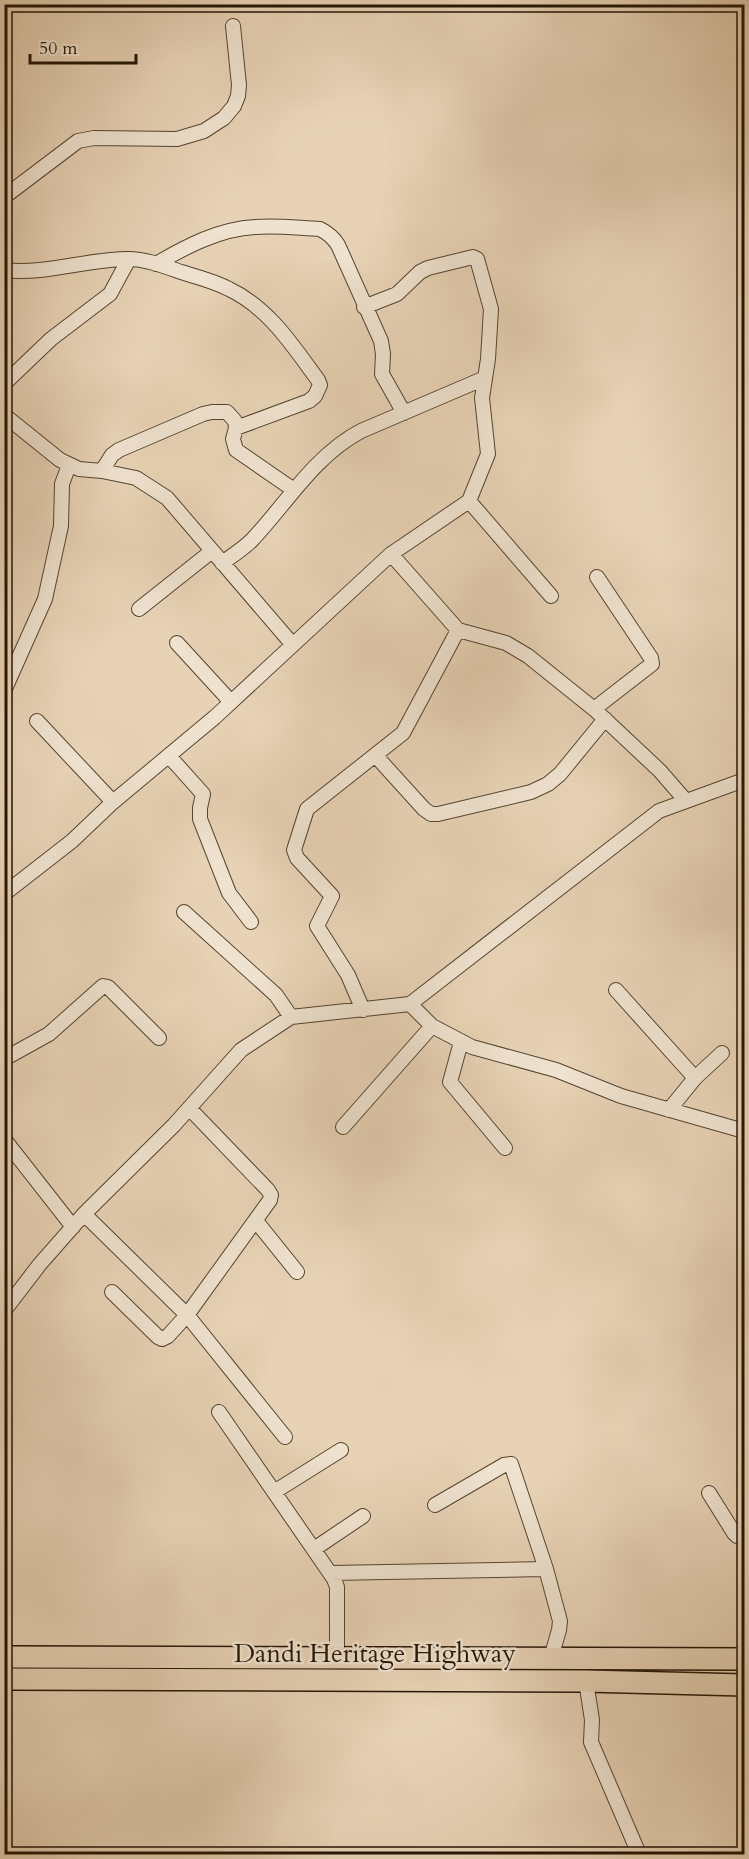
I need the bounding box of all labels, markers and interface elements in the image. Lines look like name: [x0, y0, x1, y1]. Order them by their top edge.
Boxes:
scale bar: [30, 27, 136, 65]
text: 50 m: [39, 36, 78, 61]
street label: Dandi Heritage Highway: [234, 1636, 516, 1671]

